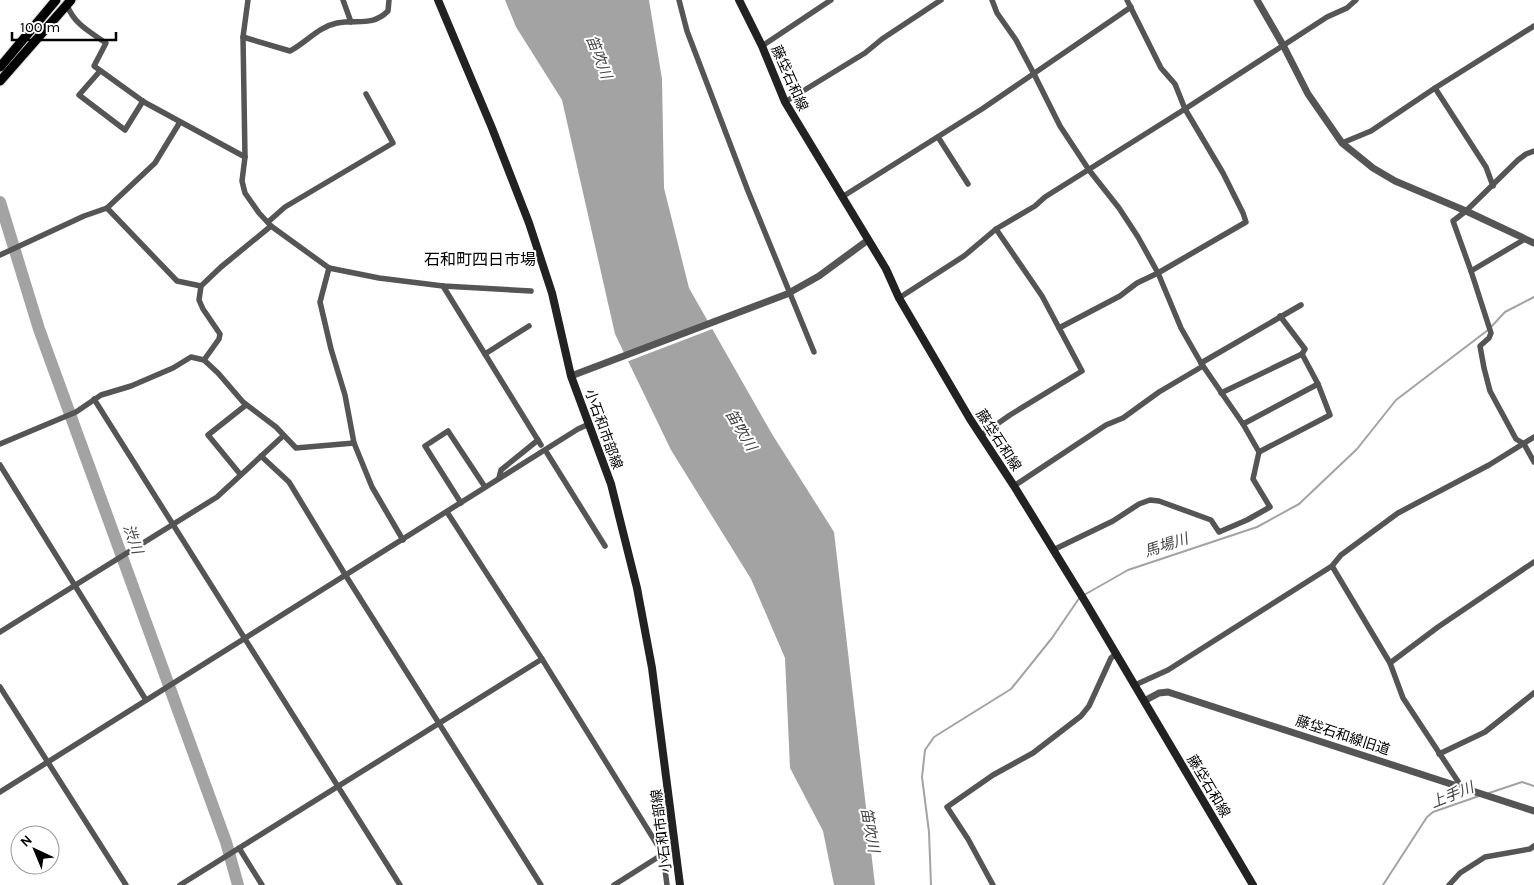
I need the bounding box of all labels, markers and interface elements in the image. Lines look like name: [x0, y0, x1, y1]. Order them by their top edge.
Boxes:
scale bar: [12, 10, 116, 42]
text: 100 m: [20, 18, 60, 36]
water label: 笛吹川: [583, 33, 616, 83]
street label: 藤垈石和線: [768, 43, 812, 114]
district label: 石和町四日市場: [424, 250, 536, 269]
street label: 小石和市部線: [581, 387, 626, 472]
water label: 笛吹川: [722, 406, 761, 456]
street label: 藤垈石和線: [972, 406, 1025, 474]
water label: 渋川: [119, 522, 147, 558]
water label: 馬場川: [1142, 529, 1192, 561]
street label: 藤垈石和線旧道: [1294, 712, 1392, 759]
street label: 藤垈石和線: [1183, 752, 1234, 821]
water label: 上手川: [1428, 777, 1478, 812]
street label: 小石和市部線: [648, 788, 675, 874]
water label: 笛吹川: [857, 806, 883, 856]
north arrow: [10, 825, 60, 875]
text: N: [17, 831, 36, 851]

